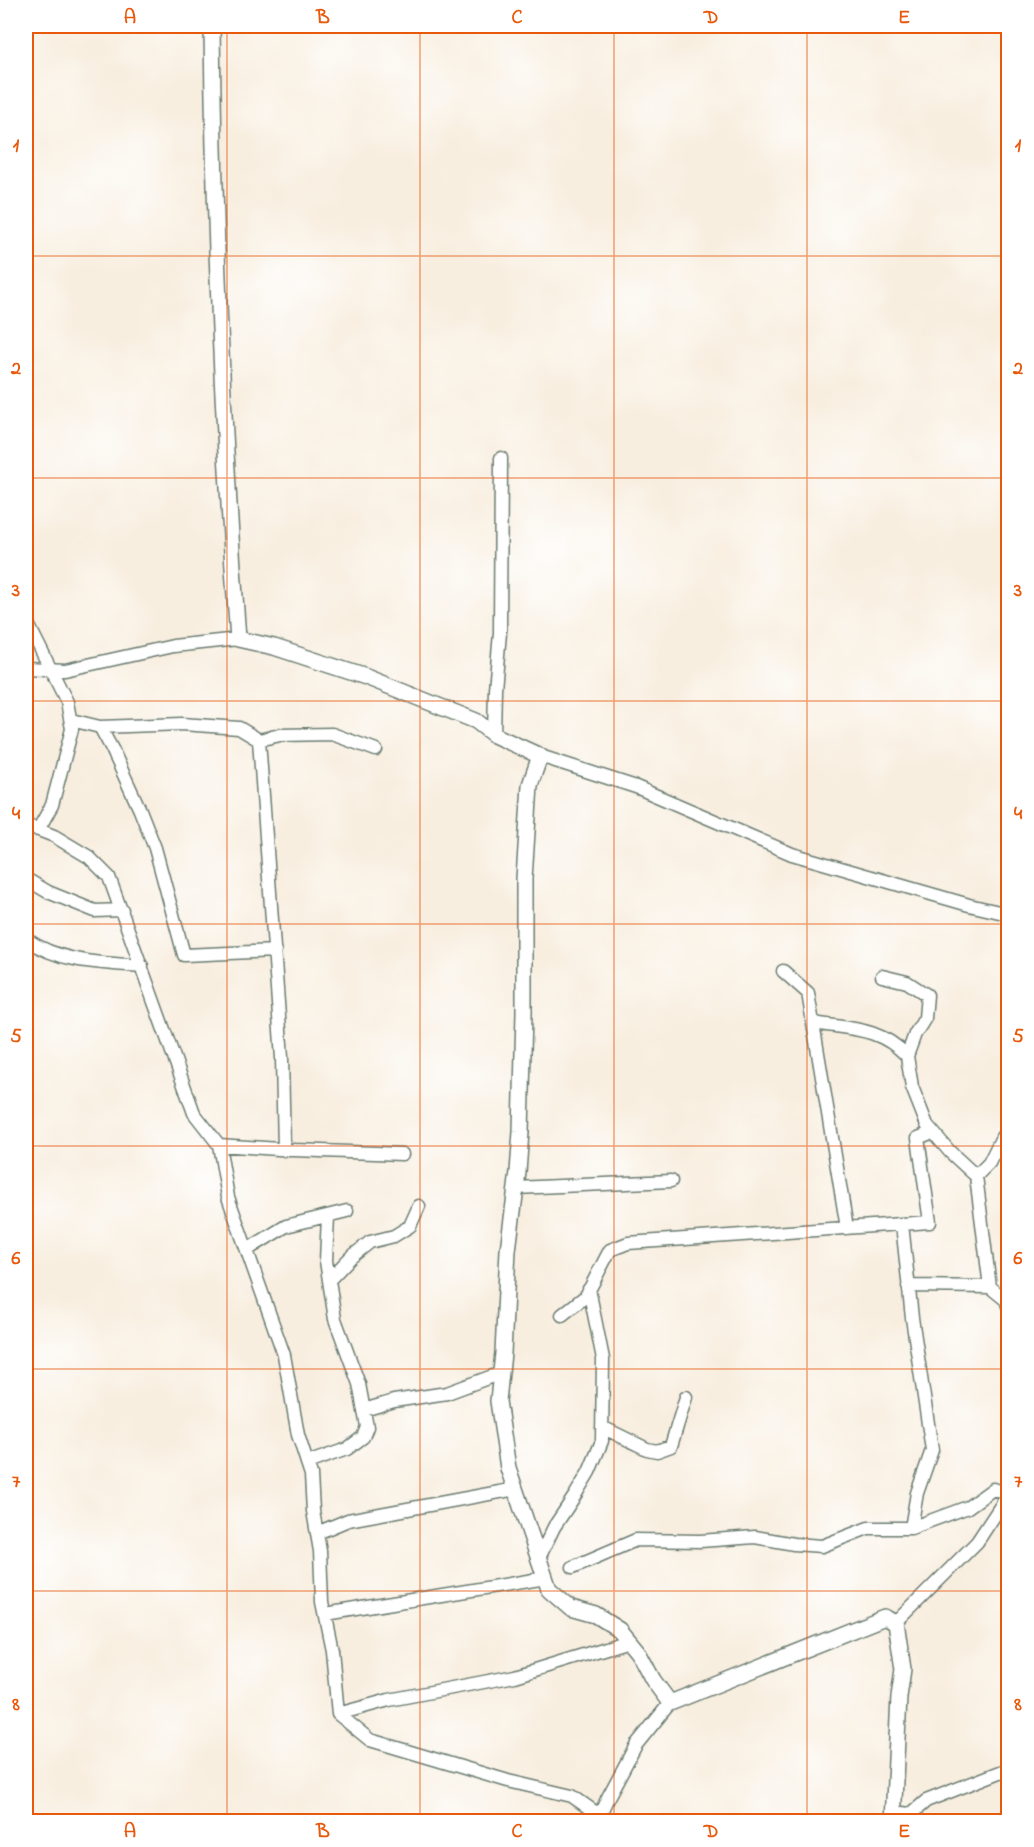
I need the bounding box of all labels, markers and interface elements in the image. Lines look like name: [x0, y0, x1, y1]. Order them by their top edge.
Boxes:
text: A: [124, 4, 136, 33]
text: B: [315, 4, 330, 33]
text: C: [512, 4, 523, 33]
text: D: [703, 4, 718, 33]
text: E: [898, 4, 910, 33]
text: 1: [13, 132, 20, 161]
text: 1: [1015, 132, 1022, 161]
text: 2: [10, 355, 21, 384]
text: 2: [1012, 355, 1023, 384]
text: 3: [11, 577, 20, 606]
text: 3: [1013, 577, 1022, 606]
text: 4: [12, 800, 21, 829]
text: 4: [1014, 800, 1023, 829]
text: 5: [10, 1023, 22, 1052]
text: 5: [1012, 1023, 1024, 1052]
text: 6: [12, 1245, 21, 1274]
text: 6: [1014, 1245, 1023, 1274]
text: 7: [12, 1468, 21, 1497]
text: 7: [1014, 1468, 1023, 1497]
text: 8: [11, 1691, 20, 1720]
text: 8: [1013, 1691, 1022, 1720]
text: A: [124, 1818, 136, 1847]
text: B: [315, 1818, 330, 1847]
text: C: [512, 1818, 523, 1847]
text: D: [703, 1818, 718, 1847]
text: E: [898, 1818, 910, 1847]

